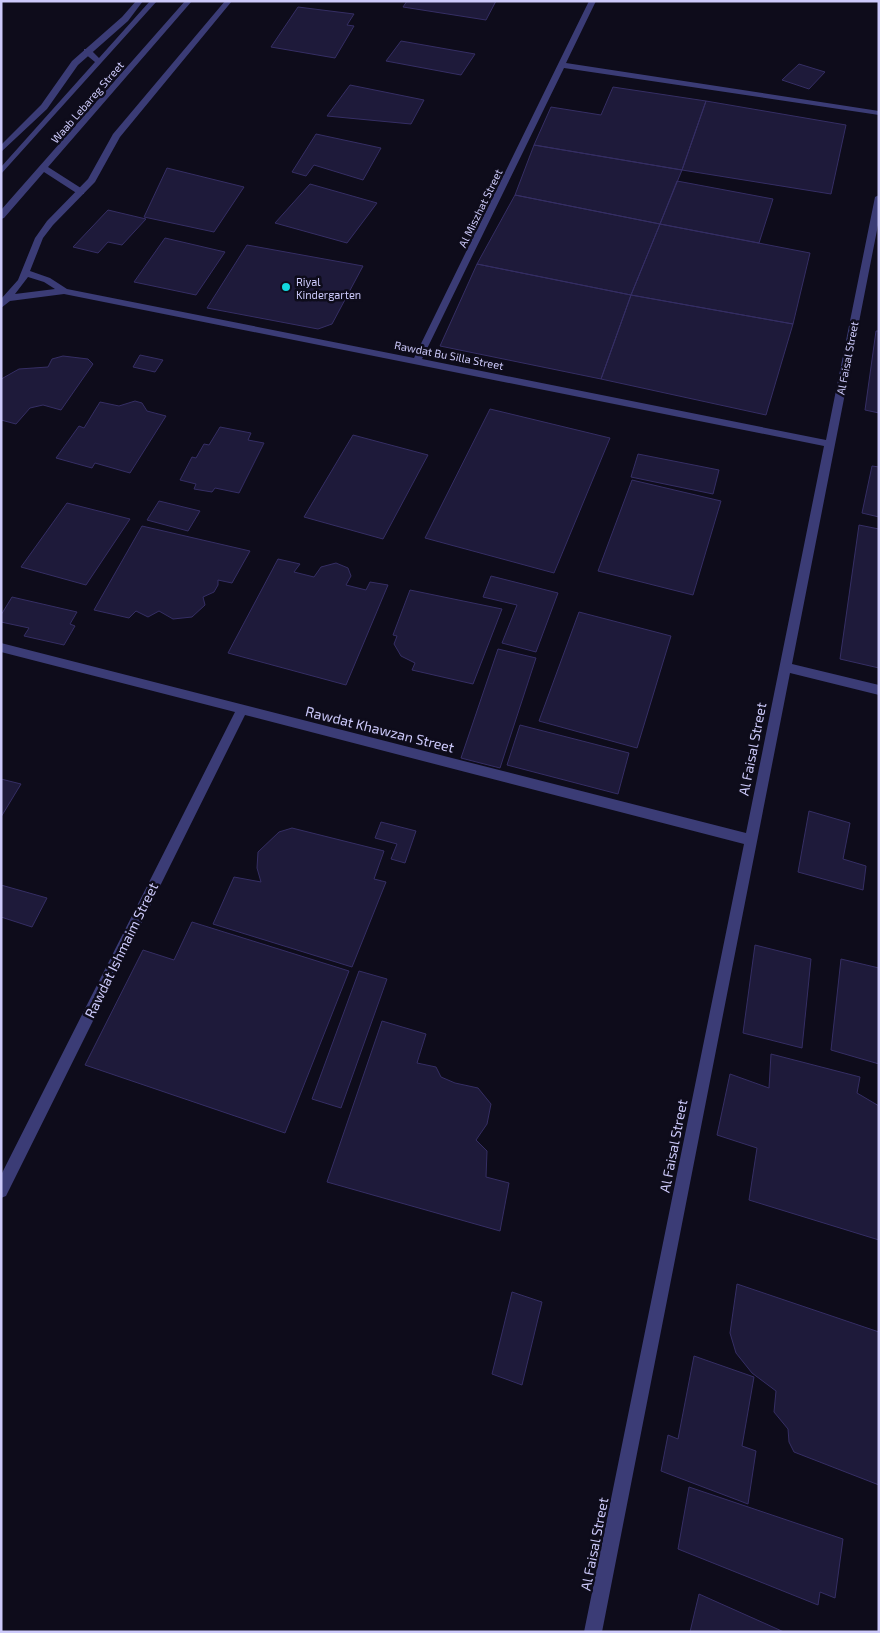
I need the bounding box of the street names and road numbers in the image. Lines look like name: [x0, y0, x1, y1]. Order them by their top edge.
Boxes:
street label: Waab Lebareg Street: [48, 58, 126, 146]
street label: Al Miszhat Street: [455, 167, 505, 249]
street label: Al Faisal Street: [834, 320, 860, 396]
street label: Rawdat Bu Silla Street: [393, 338, 505, 372]
street label: Al Faisal Street: [735, 701, 769, 797]
street label: Rawdat Khawzan Street: [304, 702, 456, 756]
street label: Rawdat Ishmaim Street: [81, 879, 161, 1021]
street label: Al Faisal Street: [656, 1098, 690, 1194]
street label: Al Faisal Street: [577, 1496, 611, 1592]

